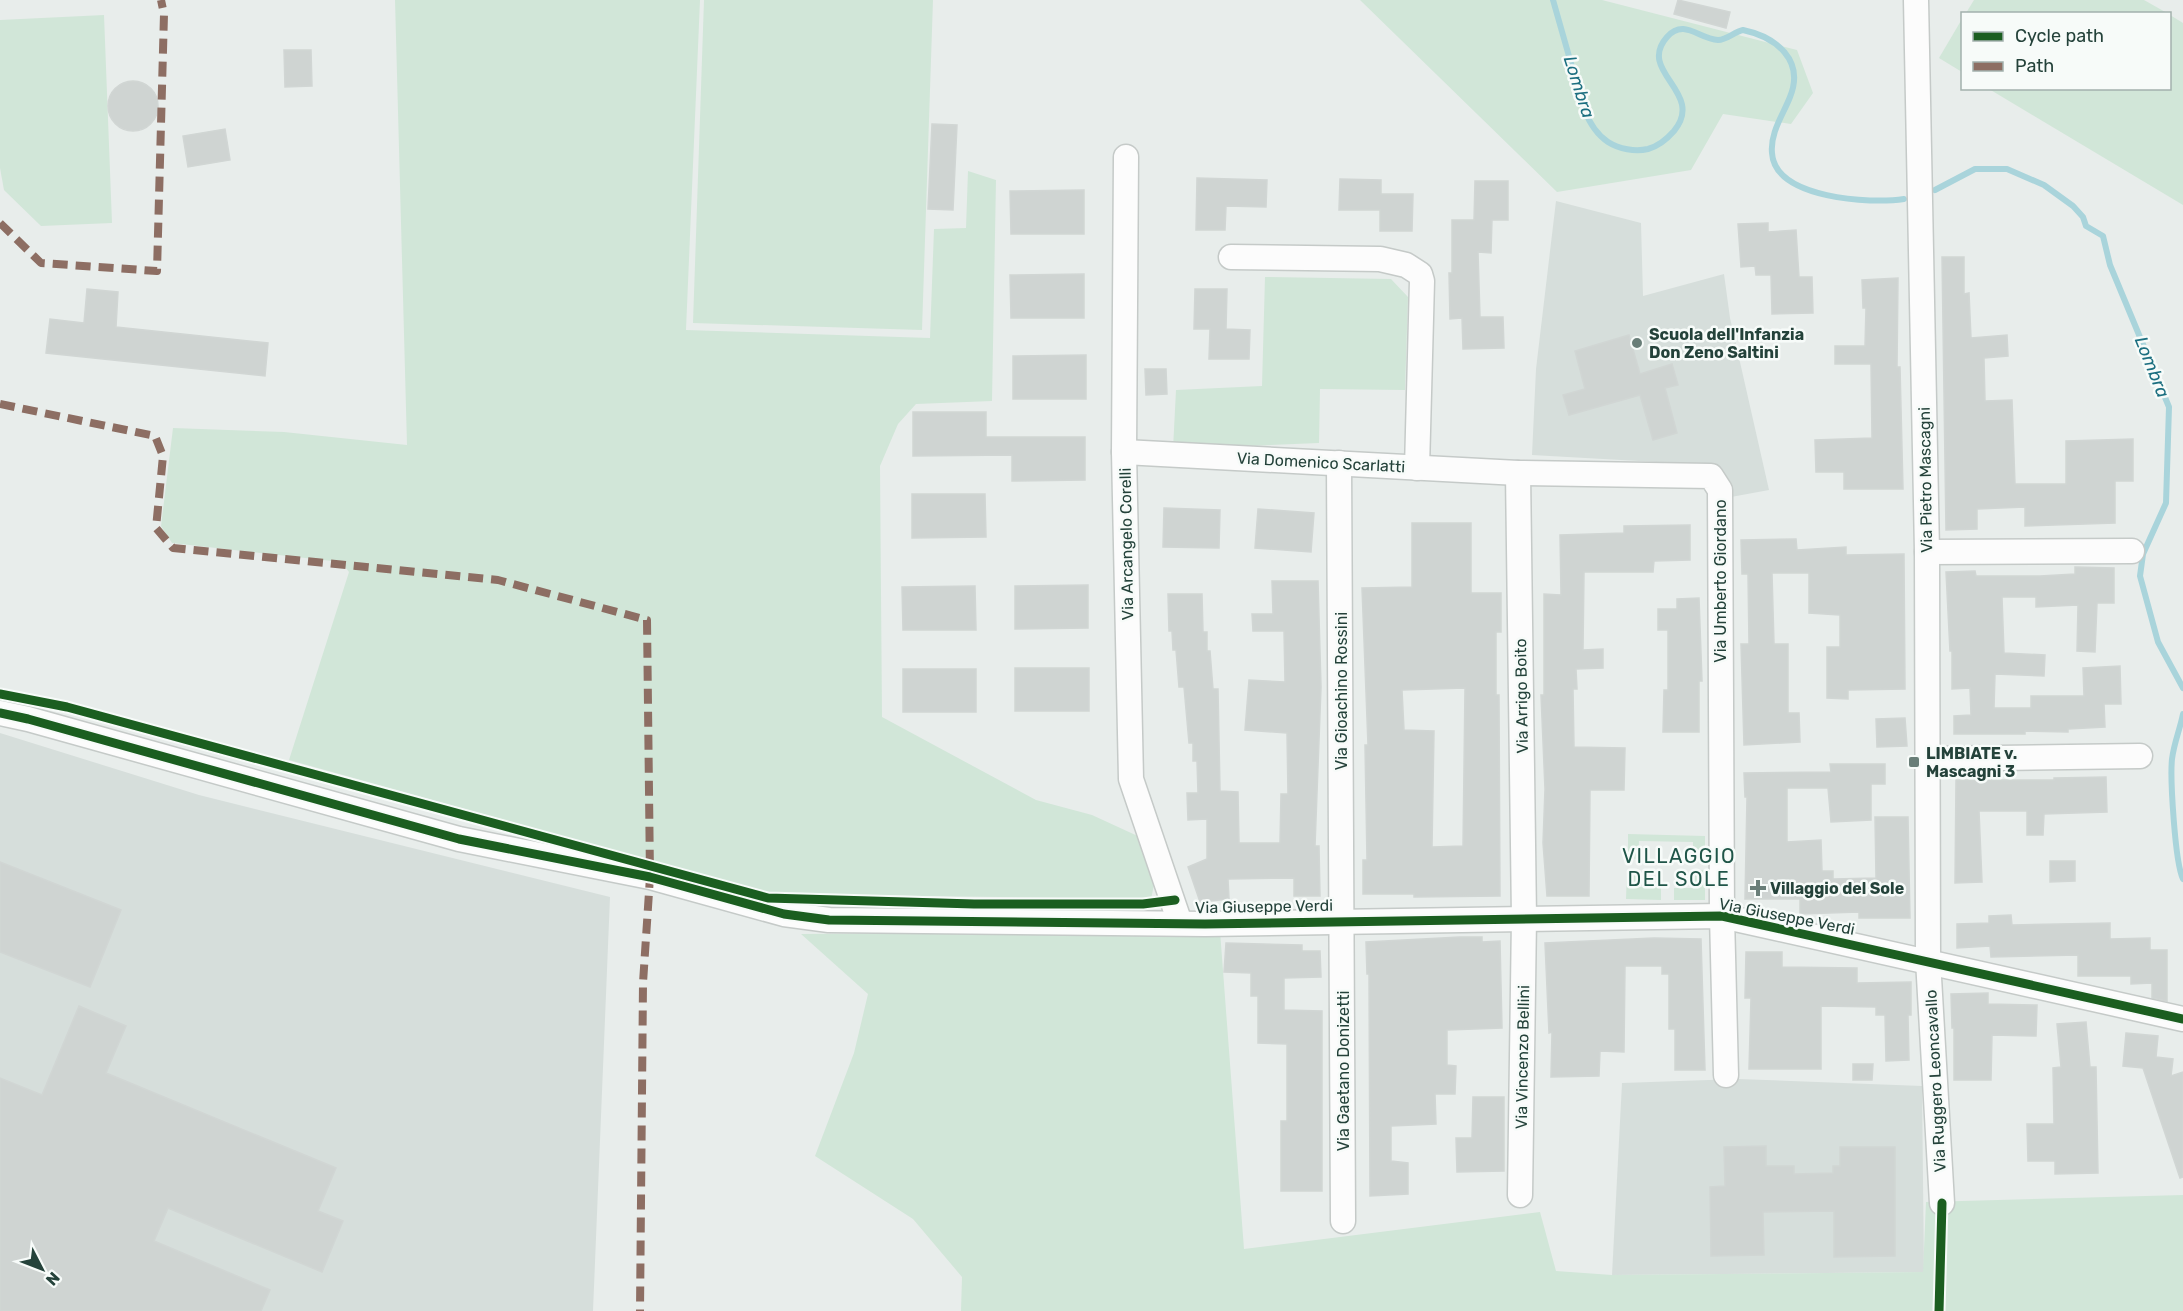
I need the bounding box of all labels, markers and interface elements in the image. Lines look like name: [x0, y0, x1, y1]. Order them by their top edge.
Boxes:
legend: [1961, 12, 2171, 90]
text: Cycle path: [2015, 25, 2104, 47]
water label: Lombra: [1559, 53, 1600, 121]
text: Path: [2015, 55, 2054, 77]
place label: Scuola dell'Infanzia Don Zeno Saltini: [1649, 325, 1804, 362]
water label: Lombra: [2130, 333, 2174, 401]
marker: Scuola dell'Infanzia Don Zeno Saltini: [1630, 336, 1644, 350]
street label: Via Pietro Mascagni: [1915, 407, 1936, 553]
street label: Via Domenico Scarlatti: [1236, 449, 1406, 476]
street label: Via Arcangelo Corelli: [1116, 468, 1137, 620]
street label: Via Umberto Giordano: [1711, 499, 1730, 663]
street label: Via Gioachino Rossini: [1332, 612, 1351, 770]
street label: Via Arrigo Boito: [1511, 638, 1532, 754]
place label: LIMBIATE v. Mascagni 3: [1926, 744, 2017, 781]
marker: LIMBIATE v. Mascagni 3: [1907, 755, 1921, 769]
district label: VILLAGGIO DEL SOLE: [1622, 844, 1736, 891]
place label: Villaggio del Sole: [1770, 879, 1904, 898]
marker: Villaggio del Sole: [1751, 881, 1765, 895]
street label: Via Giuseppe Verdi: [1717, 894, 1856, 939]
street label: Via Giuseppe Verdi: [1195, 896, 1333, 917]
street label: Via Vincenzo Bellini: [1512, 985, 1533, 1129]
street label: Via Ruggero Leoncavallo: [1921, 989, 1950, 1173]
street label: Via Gaetano Donizetti: [1334, 991, 1353, 1151]
north arrow: [12, 1239, 72, 1299]
text: N: [42, 1268, 64, 1289]

